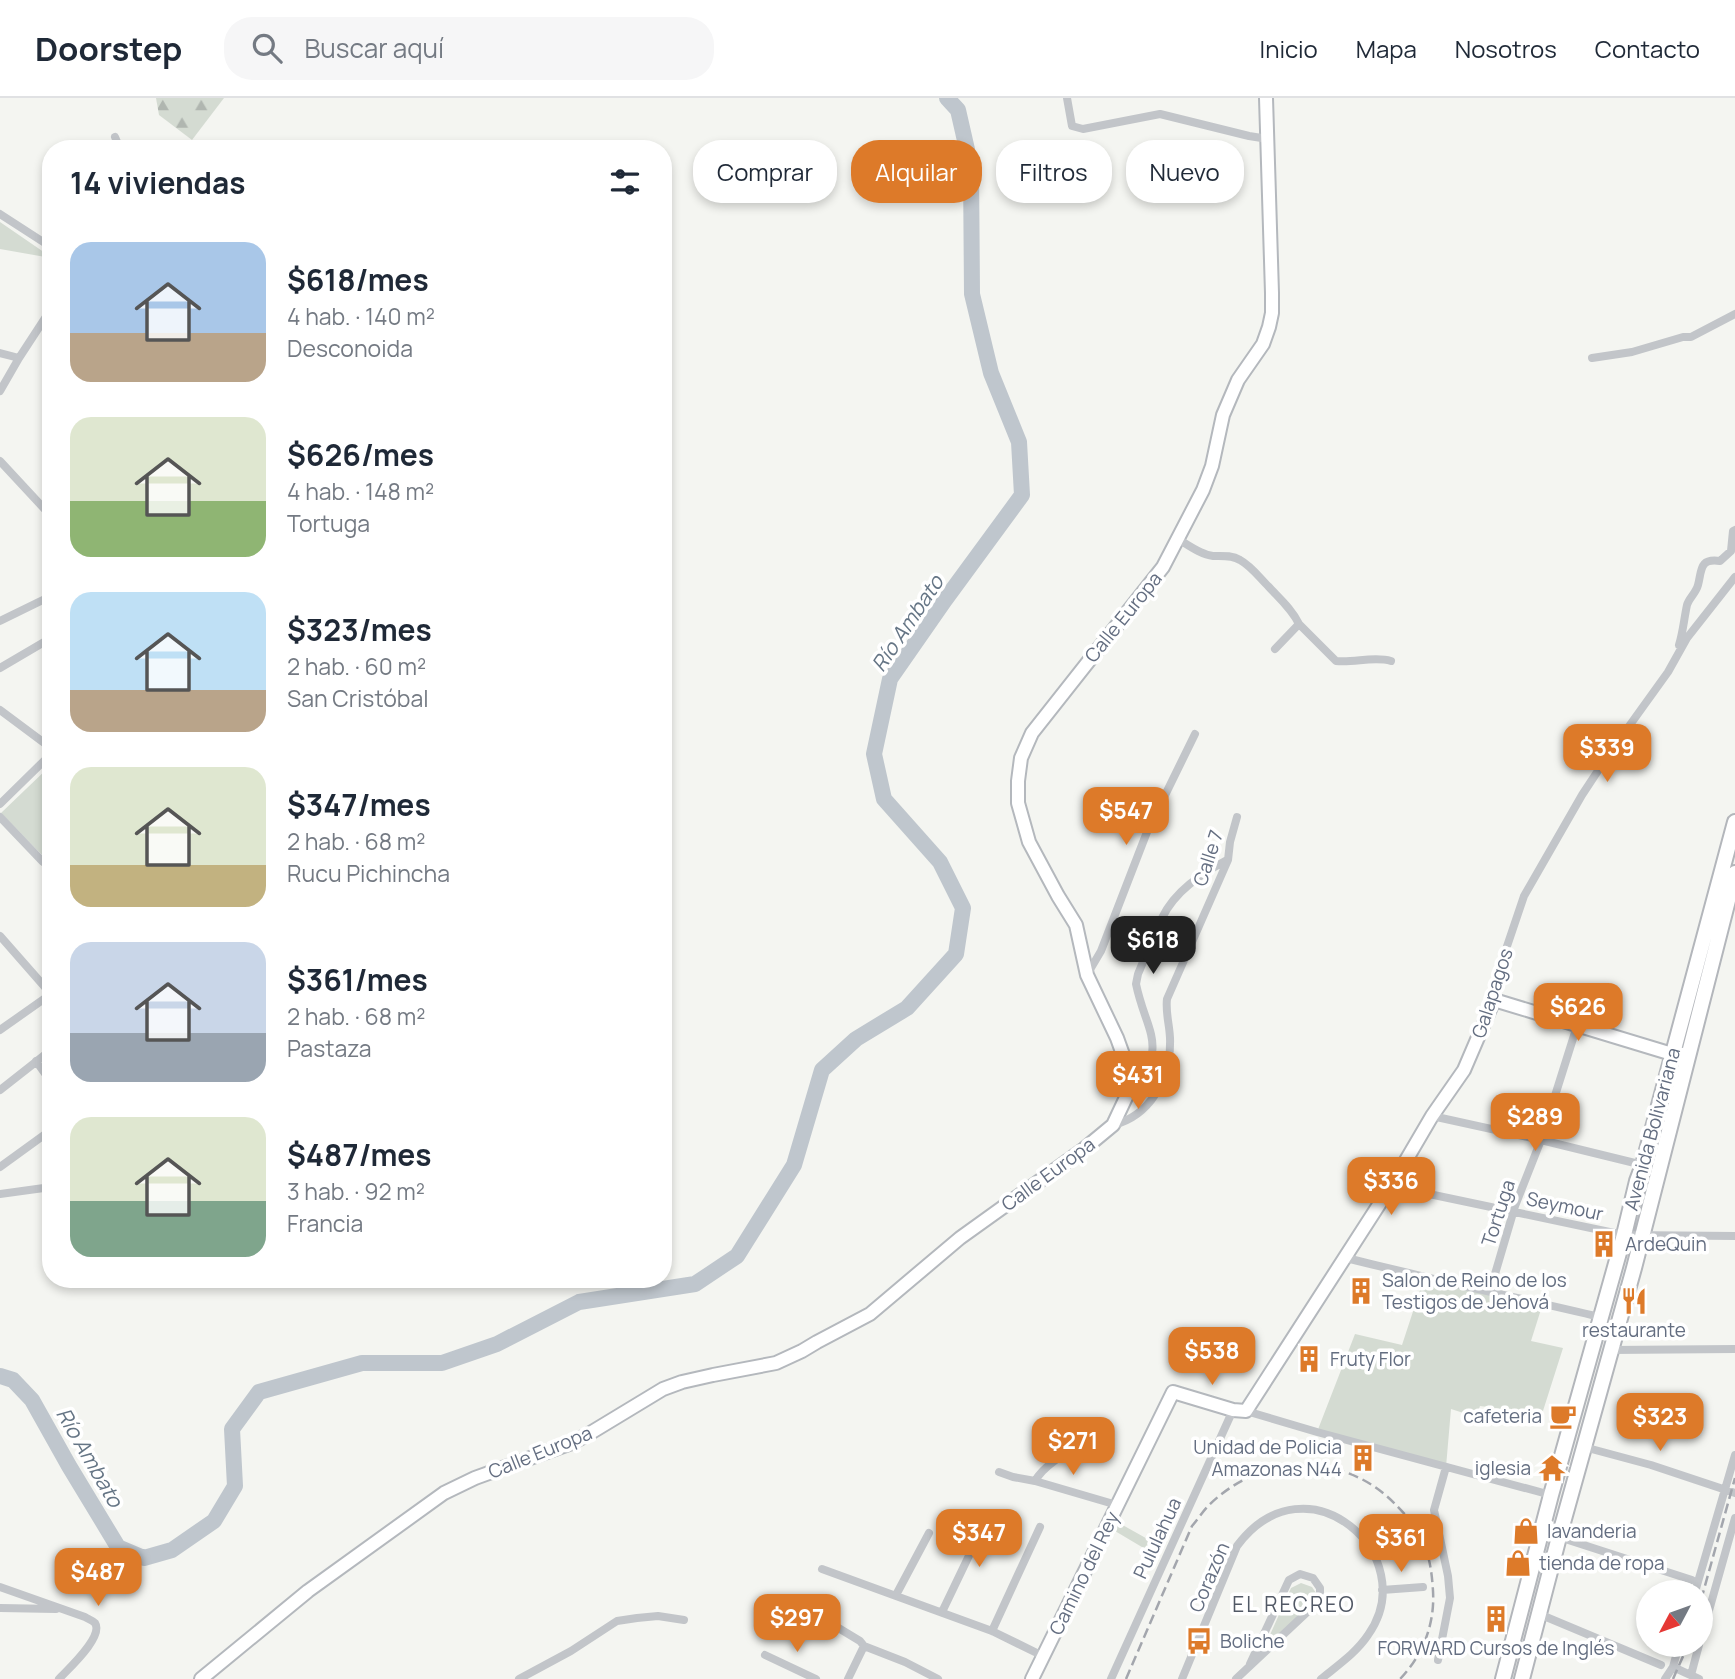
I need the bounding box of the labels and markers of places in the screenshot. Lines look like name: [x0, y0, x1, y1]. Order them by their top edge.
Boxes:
pin: $339: [1566, 724, 1648, 784]
pin: $547: [1085, 788, 1167, 847]
pin: $618: [1112, 916, 1194, 976]
pin: $626: [1537, 984, 1619, 1043]
pin: $431: [1097, 1052, 1179, 1111]
pin: $289: [1494, 1094, 1576, 1153]
pin: $336: [1350, 1158, 1432, 1217]
building icon: ArdeQuin: [1589, 1229, 1619, 1259]
place label: ArdeQuin: [1625, 1231, 1707, 1257]
place label: Salon de Reino de los Testigos de Jehová: [1382, 1267, 1567, 1315]
building icon: Salon de Reino de los Testigos de Jehová: [1346, 1276, 1376, 1306]
restaurant icon: restaurante: [1619, 1286, 1649, 1316]
place label: restaurante: [1582, 1317, 1686, 1343]
pin: $538: [1171, 1328, 1253, 1387]
building icon: Fruty Flor: [1294, 1344, 1324, 1374]
place label: Fruty Flor: [1330, 1346, 1411, 1372]
pin: $323: [1619, 1394, 1701, 1453]
cafe icon: cafeteria: [1548, 1401, 1578, 1431]
place label: cafeteria: [1463, 1403, 1542, 1429]
pin: $271: [1032, 1418, 1114, 1477]
place label: Unidad de Policia Amazonas N44: [1193, 1434, 1342, 1482]
building icon: Unidad de Policia Amazonas N44: [1348, 1443, 1378, 1473]
temple icon: iglesia: [1537, 1453, 1567, 1483]
place label: iglesia: [1475, 1455, 1531, 1481]
pin: $347: [938, 1510, 1020, 1569]
pin: $361: [1360, 1514, 1442, 1574]
shop icon: lavanderia: [1511, 1516, 1541, 1546]
place label: lavanderia: [1547, 1518, 1637, 1544]
pin: $487: [57, 1548, 139, 1608]
shop icon: tienda de ropa: [1503, 1548, 1533, 1578]
place label: tienda de ropa: [1539, 1550, 1665, 1576]
pin: $297: [756, 1594, 838, 1654]
building icon: FORWARD Cursos de Inglés: [1481, 1604, 1511, 1634]
bus stop icon: Boliche: [1184, 1626, 1214, 1656]
place label: Boliche: [1220, 1628, 1285, 1654]
place label: FORWARD Cursos de Inglés: [1377, 1635, 1615, 1661]

